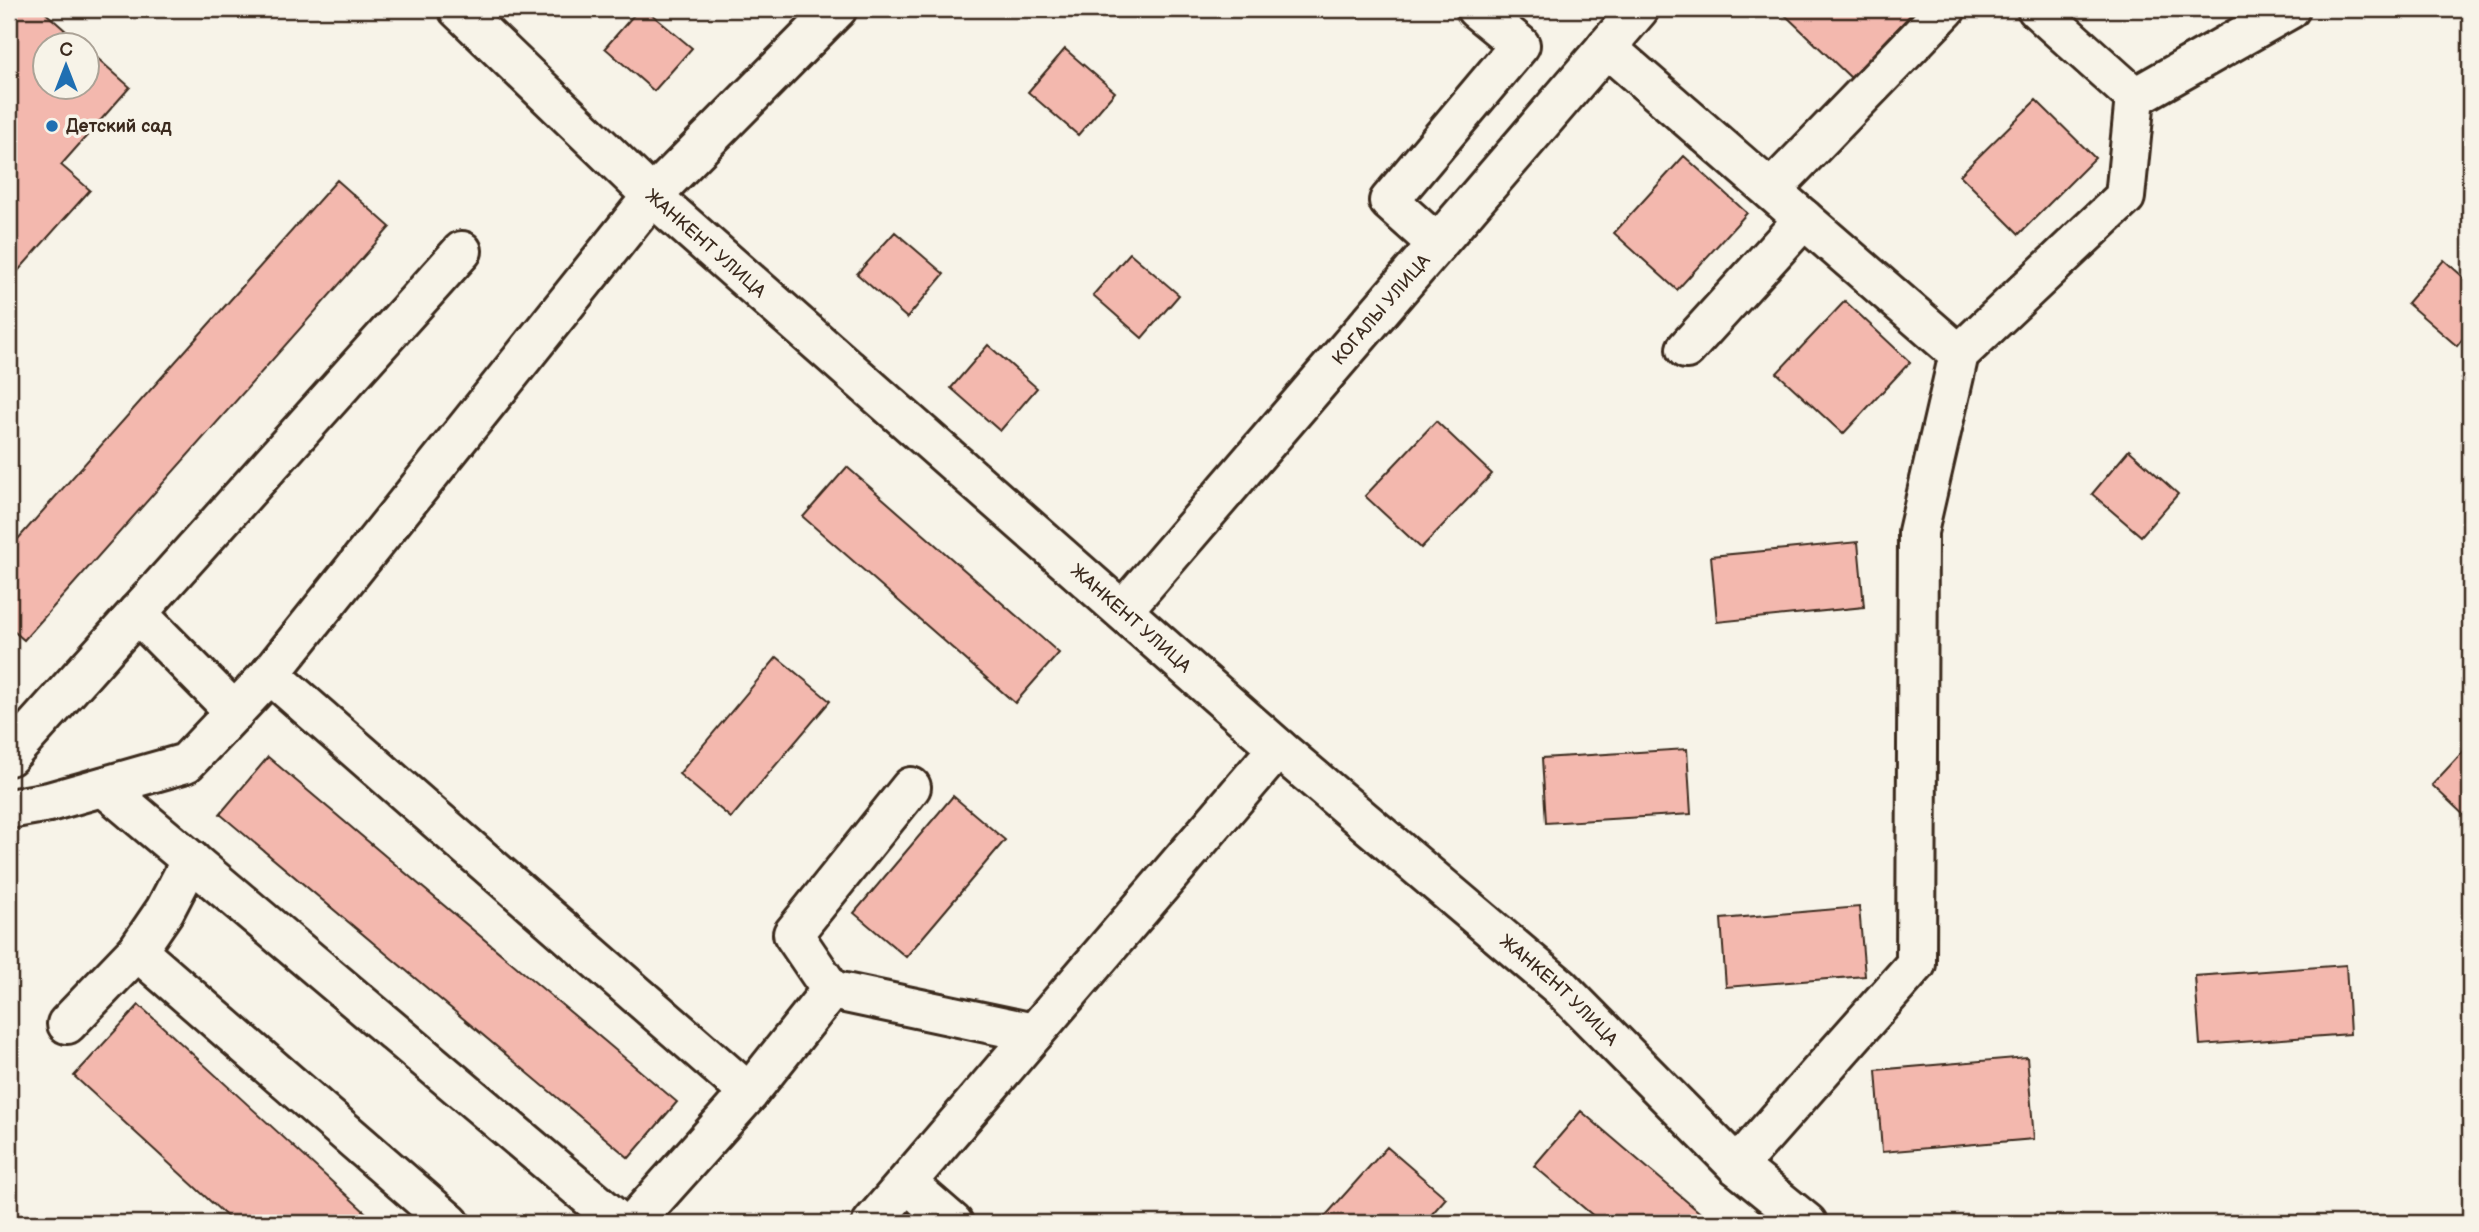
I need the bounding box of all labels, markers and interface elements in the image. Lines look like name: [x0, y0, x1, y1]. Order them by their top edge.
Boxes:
north arrow: [32, 32, 102, 102]
text: С: [59, 39, 73, 62]
place label: Детский сад: [66, 116, 172, 137]
marker: Детский сад: [44, 118, 60, 134]
street label: ЖАНКЕНТ УЛИЦА: [641, 185, 770, 302]
street label: КОГАЛЫ УЛИЦА: [1328, 250, 1435, 369]
street label: ЖАНКЕНТ УЛИЦА: [1066, 560, 1195, 677]
street label: ЖАНКЕНТ УЛИЦА: [1495, 931, 1622, 1050]

